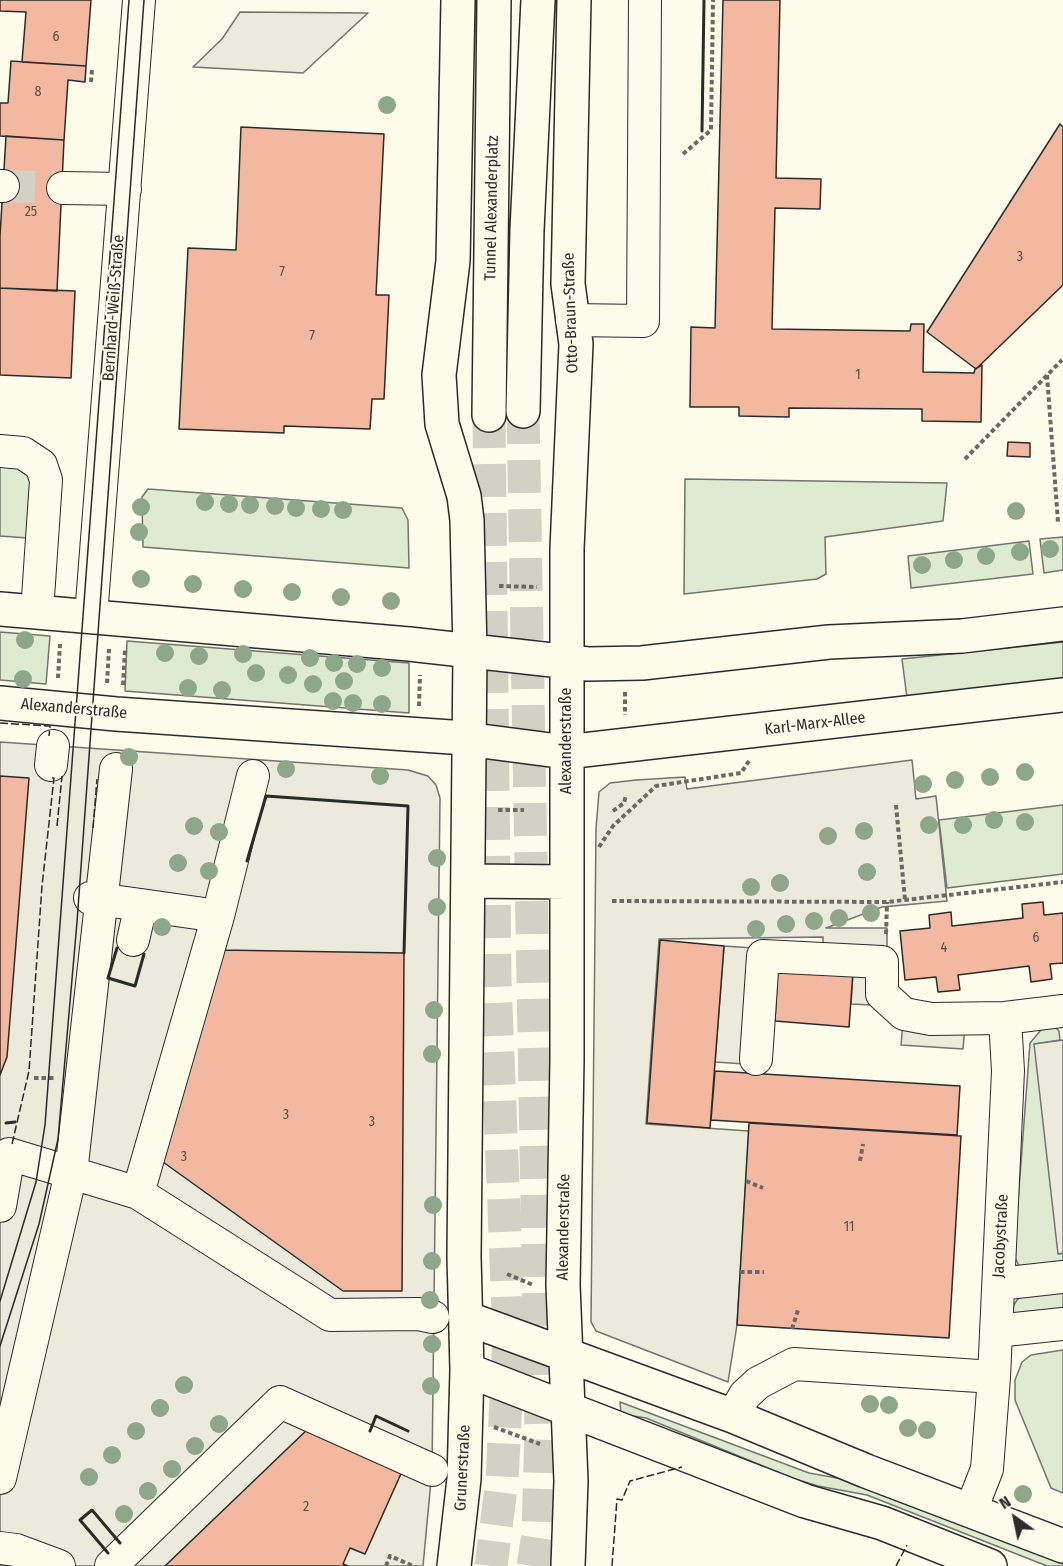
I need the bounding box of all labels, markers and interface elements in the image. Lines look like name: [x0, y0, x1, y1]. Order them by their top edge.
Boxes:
house number: 6: [53, 29, 59, 45]
house number: 8: [35, 84, 41, 100]
street label: Tunnel Alexanderplatz: [481, 135, 503, 281]
house number: 25: [25, 204, 37, 220]
street label: Bernhard-Weiß-Straße: [99, 234, 129, 382]
house number: 3: [1017, 249, 1023, 265]
street label: Otto-Braun-Straße: [559, 252, 583, 374]
house number: 7: [279, 264, 285, 280]
house number: 7: [309, 328, 315, 344]
house number: 1: [855, 367, 861, 383]
street label: Alexanderstraße: [557, 688, 577, 794]
street label: Alexanderstraße: [20, 695, 128, 723]
street label: Karl-Marx-Allee: [764, 708, 866, 740]
house number: 6: [1033, 930, 1039, 946]
house number: 4: [941, 940, 947, 956]
house number: 3: [283, 1107, 289, 1123]
house number: 3: [369, 1114, 375, 1130]
house number: 3: [181, 1149, 187, 1165]
street label: Alexanderstraße: [553, 1174, 575, 1280]
street label: Jacobystraße: [989, 1194, 1013, 1278]
house number: 11: [844, 1219, 854, 1235]
street label: Grunerstraße: [451, 1424, 475, 1512]
north arrow: [985, 1488, 1045, 1548]
text: N: [996, 1492, 1014, 1513]
house number: 2: [303, 1499, 309, 1515]

